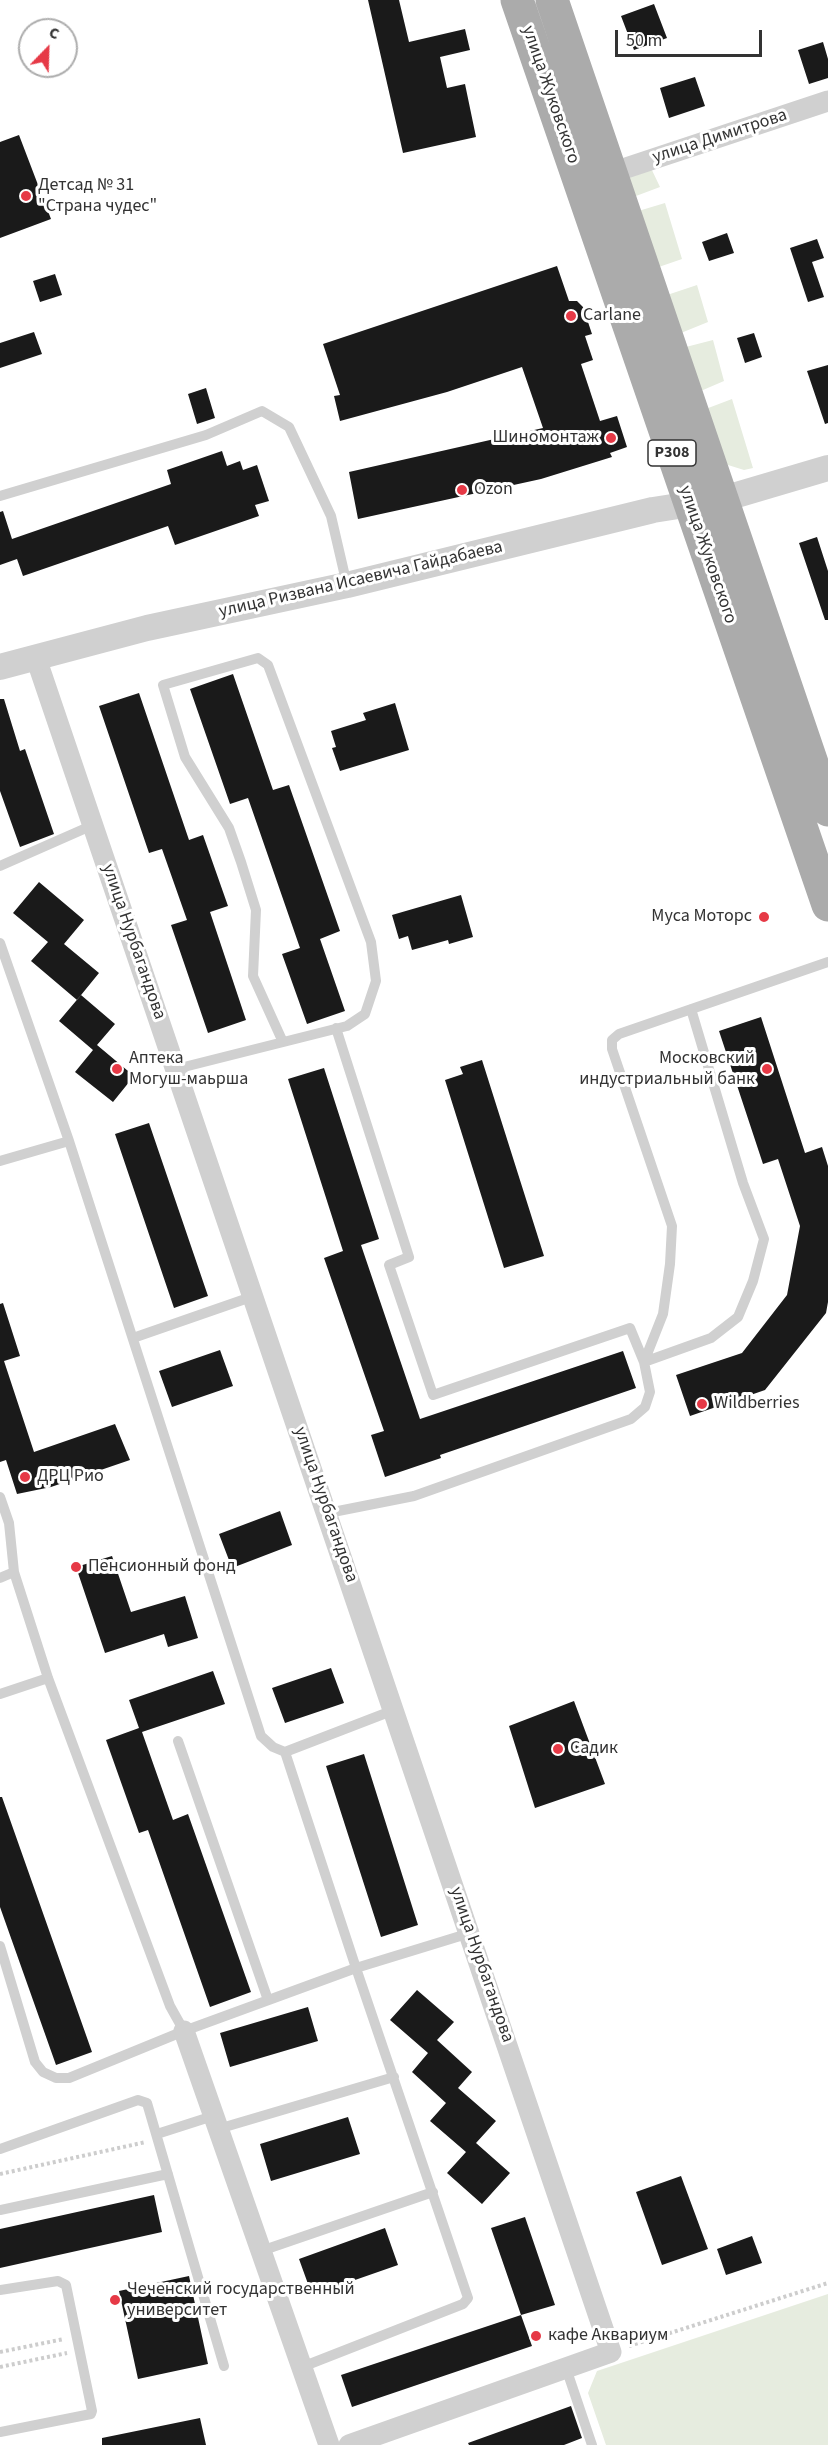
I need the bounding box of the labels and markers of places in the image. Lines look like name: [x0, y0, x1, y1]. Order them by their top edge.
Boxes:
place label: Детсад № 31 "Страна чудес": [38, 175, 157, 218]
marker: Детсад № 31 "Страна чудес": [19, 189, 33, 203]
place label: Carlane: [583, 305, 641, 327]
marker: Carlane: [564, 309, 578, 323]
place label: Шиномонтаж: [493, 427, 599, 449]
marker: Шиномонтаж: [604, 431, 618, 445]
place label: Ozon: [474, 479, 513, 501]
marker: Ozon: [455, 483, 469, 497]
place label: Муса Моторс: [651, 906, 752, 928]
marker: Муса Моторс: [757, 910, 771, 924]
place label: Аптека Могуш-маьрша: [129, 1048, 248, 1090]
place label: Московский индустриальный банк: [579, 1048, 755, 1090]
marker: Аптека Могуш-маьрша: [110, 1062, 124, 1076]
marker: Московский индустриальный банк: [760, 1062, 774, 1076]
place label: Wildberries: [714, 1393, 799, 1415]
marker: Wildberries: [695, 1397, 709, 1411]
place label: ДРЦ Рио: [37, 1466, 104, 1488]
marker: ДРЦ Рио: [18, 1470, 32, 1484]
place label: Пенсионный фонд: [88, 1556, 236, 1578]
marker: Пенсионный фонд: [69, 1560, 83, 1574]
place label: Садик: [570, 1738, 618, 1760]
marker: Садик: [551, 1742, 565, 1756]
place label: Чеченский государственный университет: [127, 2279, 355, 2322]
marker: Чеченский государственный университет: [108, 2293, 122, 2307]
place label: кафе Аквариум: [548, 2325, 668, 2347]
marker: кафе Аквариум: [529, 2329, 543, 2343]

